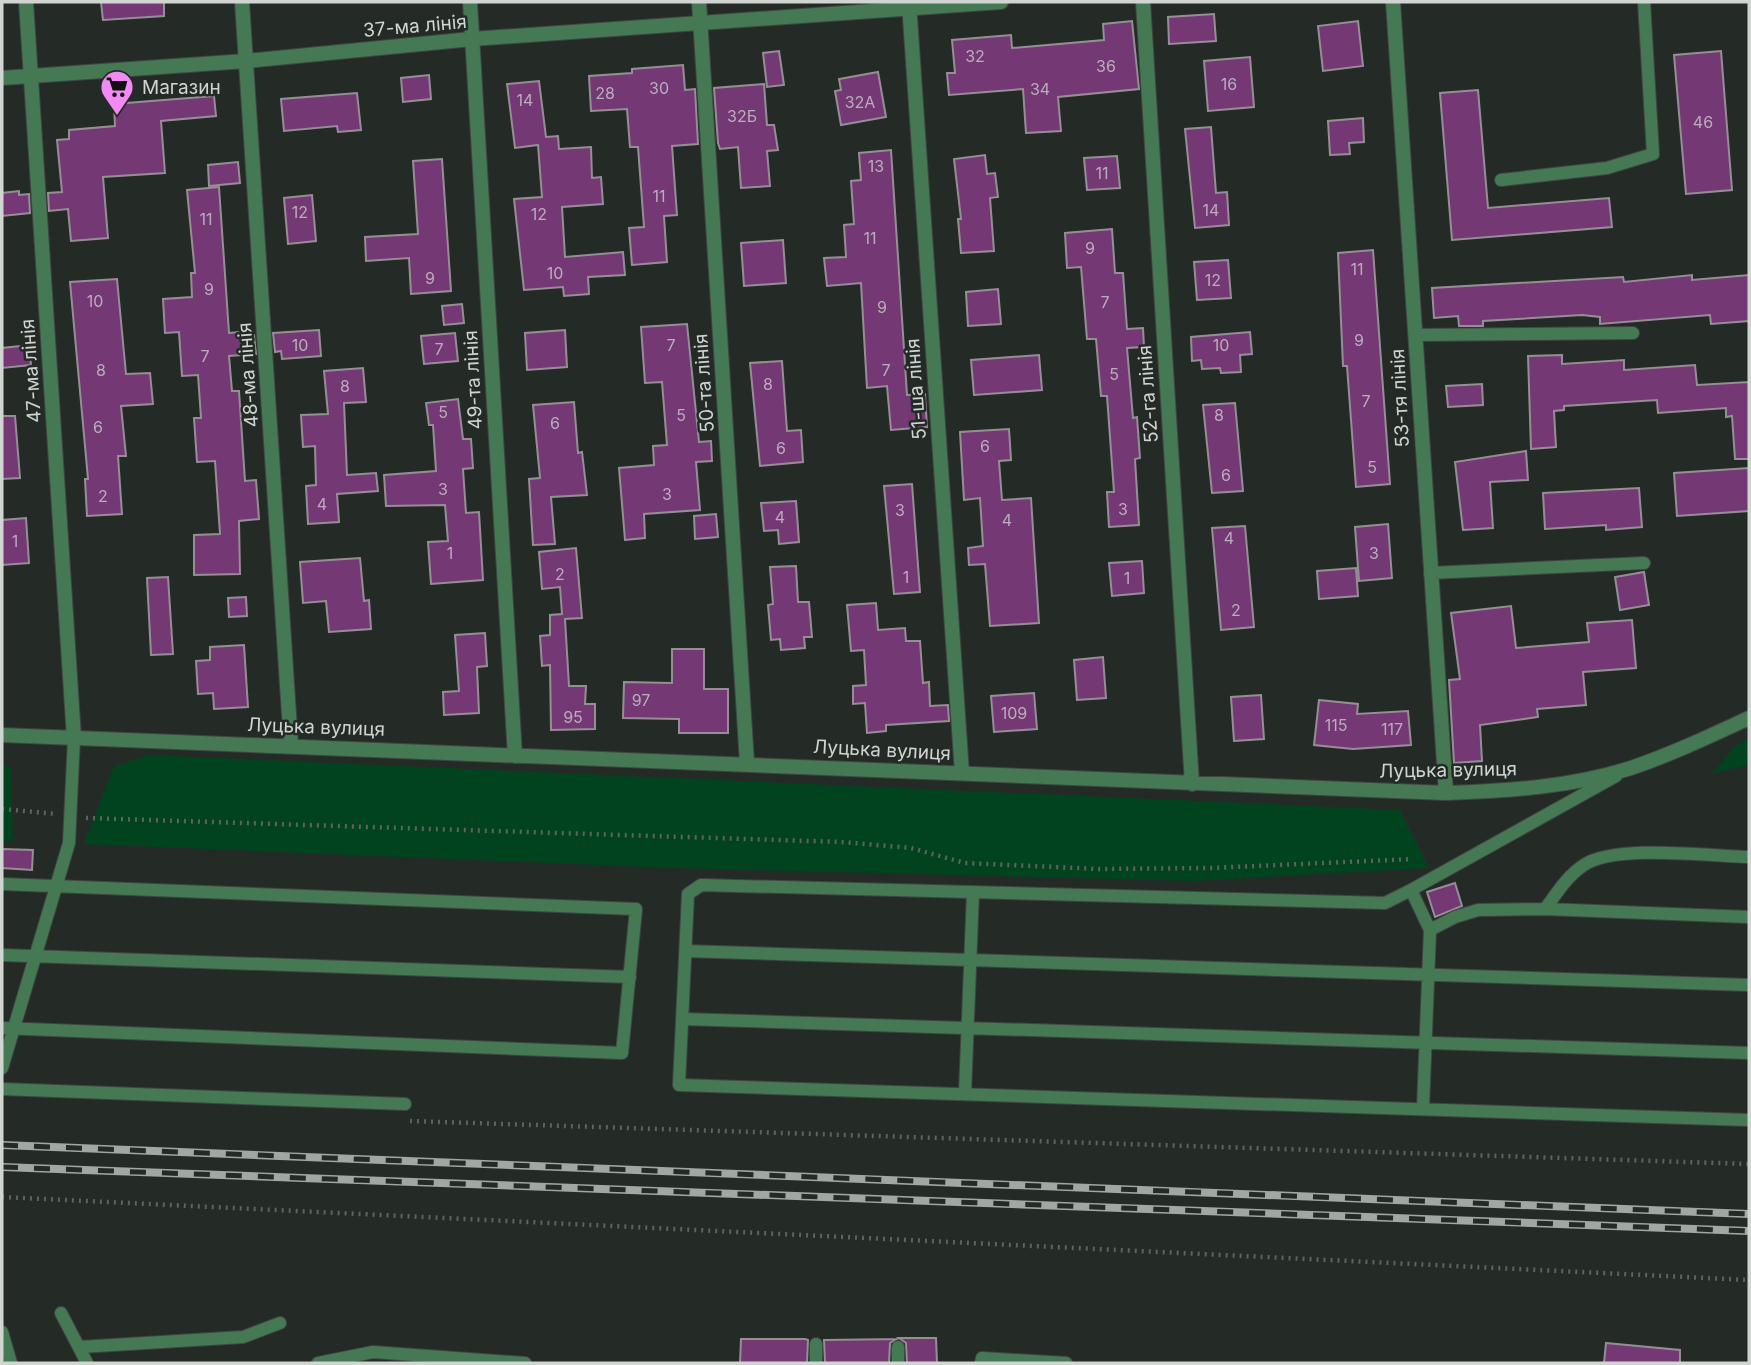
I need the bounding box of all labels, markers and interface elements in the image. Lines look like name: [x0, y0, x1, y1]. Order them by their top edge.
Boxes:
street label: 37-ма лінія: [362, 10, 468, 42]
house number: 32: [965, 46, 985, 66]
house number: 36: [1096, 56, 1116, 76]
supermarket icon: Магазин: [98, 68, 136, 117]
house number: 16: [1221, 74, 1237, 94]
place label: Магазин: [142, 76, 221, 99]
house number: 30: [649, 78, 669, 98]
house number: 34: [1030, 79, 1050, 99]
house number: 28: [595, 83, 615, 103]
house number: 14: [517, 90, 533, 110]
house number: 32А: [845, 92, 875, 112]
house number: 32Б: [727, 106, 757, 126]
house number: 46: [1693, 112, 1713, 132]
house number: 13: [868, 156, 884, 176]
house number: 11: [1095, 163, 1109, 183]
house number: 11: [652, 186, 666, 206]
house number: 14: [1203, 200, 1219, 220]
house number: 12: [292, 202, 308, 222]
house number: 12: [531, 204, 547, 224]
house number: 11: [199, 209, 213, 229]
house number: 11: [863, 228, 877, 248]
house number: 9: [1085, 238, 1095, 258]
house number: 11: [1350, 259, 1364, 279]
house number: 10: [547, 263, 563, 283]
house number: 9: [425, 268, 435, 288]
house number: 12: [1205, 270, 1221, 290]
house number: 9: [204, 279, 214, 299]
house number: 10: [87, 291, 103, 311]
house number: 7: [1100, 292, 1110, 312]
house number: 9: [877, 297, 887, 317]
street label: 47-ма лінія: [16, 318, 46, 424]
street label: 48-ма лінія: [233, 322, 263, 428]
street label: 49-та лінія: [459, 330, 487, 430]
house number: 9: [1354, 330, 1364, 350]
street label: 50-та лінія: [689, 333, 719, 433]
house number: 10: [292, 335, 308, 355]
house number: 7: [666, 335, 676, 355]
house number: 10: [1213, 335, 1229, 355]
street label: 51-ша лінія: [901, 338, 931, 440]
house number: 7: [434, 339, 444, 359]
street label: 52-га лінія: [1133, 344, 1163, 444]
house number: 7: [200, 346, 210, 366]
street label: 53-тя лінія: [1386, 348, 1414, 448]
house number: 8: [96, 360, 106, 380]
house number: 7: [881, 360, 891, 380]
house number: 5: [1109, 364, 1119, 384]
house number: 8: [763, 374, 773, 394]
house number: 8: [340, 376, 350, 396]
house number: 7: [1361, 391, 1371, 411]
house number: 5: [438, 402, 448, 422]
house number: 5: [676, 405, 686, 425]
house number: 8: [1214, 405, 1224, 425]
house number: 6: [550, 413, 560, 433]
house number: 6: [93, 417, 103, 437]
house number: 6: [980, 436, 990, 456]
house number: 6: [776, 438, 786, 458]
house number: 5: [1367, 457, 1377, 477]
house number: 6: [1221, 465, 1231, 485]
house number: 3: [438, 479, 448, 499]
house number: 3: [662, 484, 672, 504]
house number: 2: [98, 486, 108, 506]
house number: 4: [317, 494, 327, 514]
house number: 3: [1118, 499, 1128, 519]
house number: 3: [895, 500, 905, 520]
house number: 4: [775, 507, 785, 527]
house number: 4: [1002, 510, 1012, 530]
house number: 4: [1224, 528, 1234, 548]
house number: 1: [12, 531, 18, 551]
house number: 1: [447, 543, 453, 563]
house number: 3: [1369, 543, 1379, 563]
house number: 2: [555, 564, 565, 584]
house number: 1: [903, 567, 909, 587]
house number: 1: [1124, 568, 1130, 588]
house number: 2: [1231, 600, 1241, 620]
house number: 97: [632, 690, 650, 710]
house number: 109: [1001, 703, 1027, 723]
house number: 95: [563, 707, 583, 727]
street label: Луцька вулиця: [247, 713, 385, 741]
house number: 115: [1325, 715, 1347, 735]
house number: 117: [1381, 719, 1403, 739]
street label: Луцька вулиця: [813, 735, 951, 765]
street label: Луцька вулиця: [1379, 757, 1517, 783]

